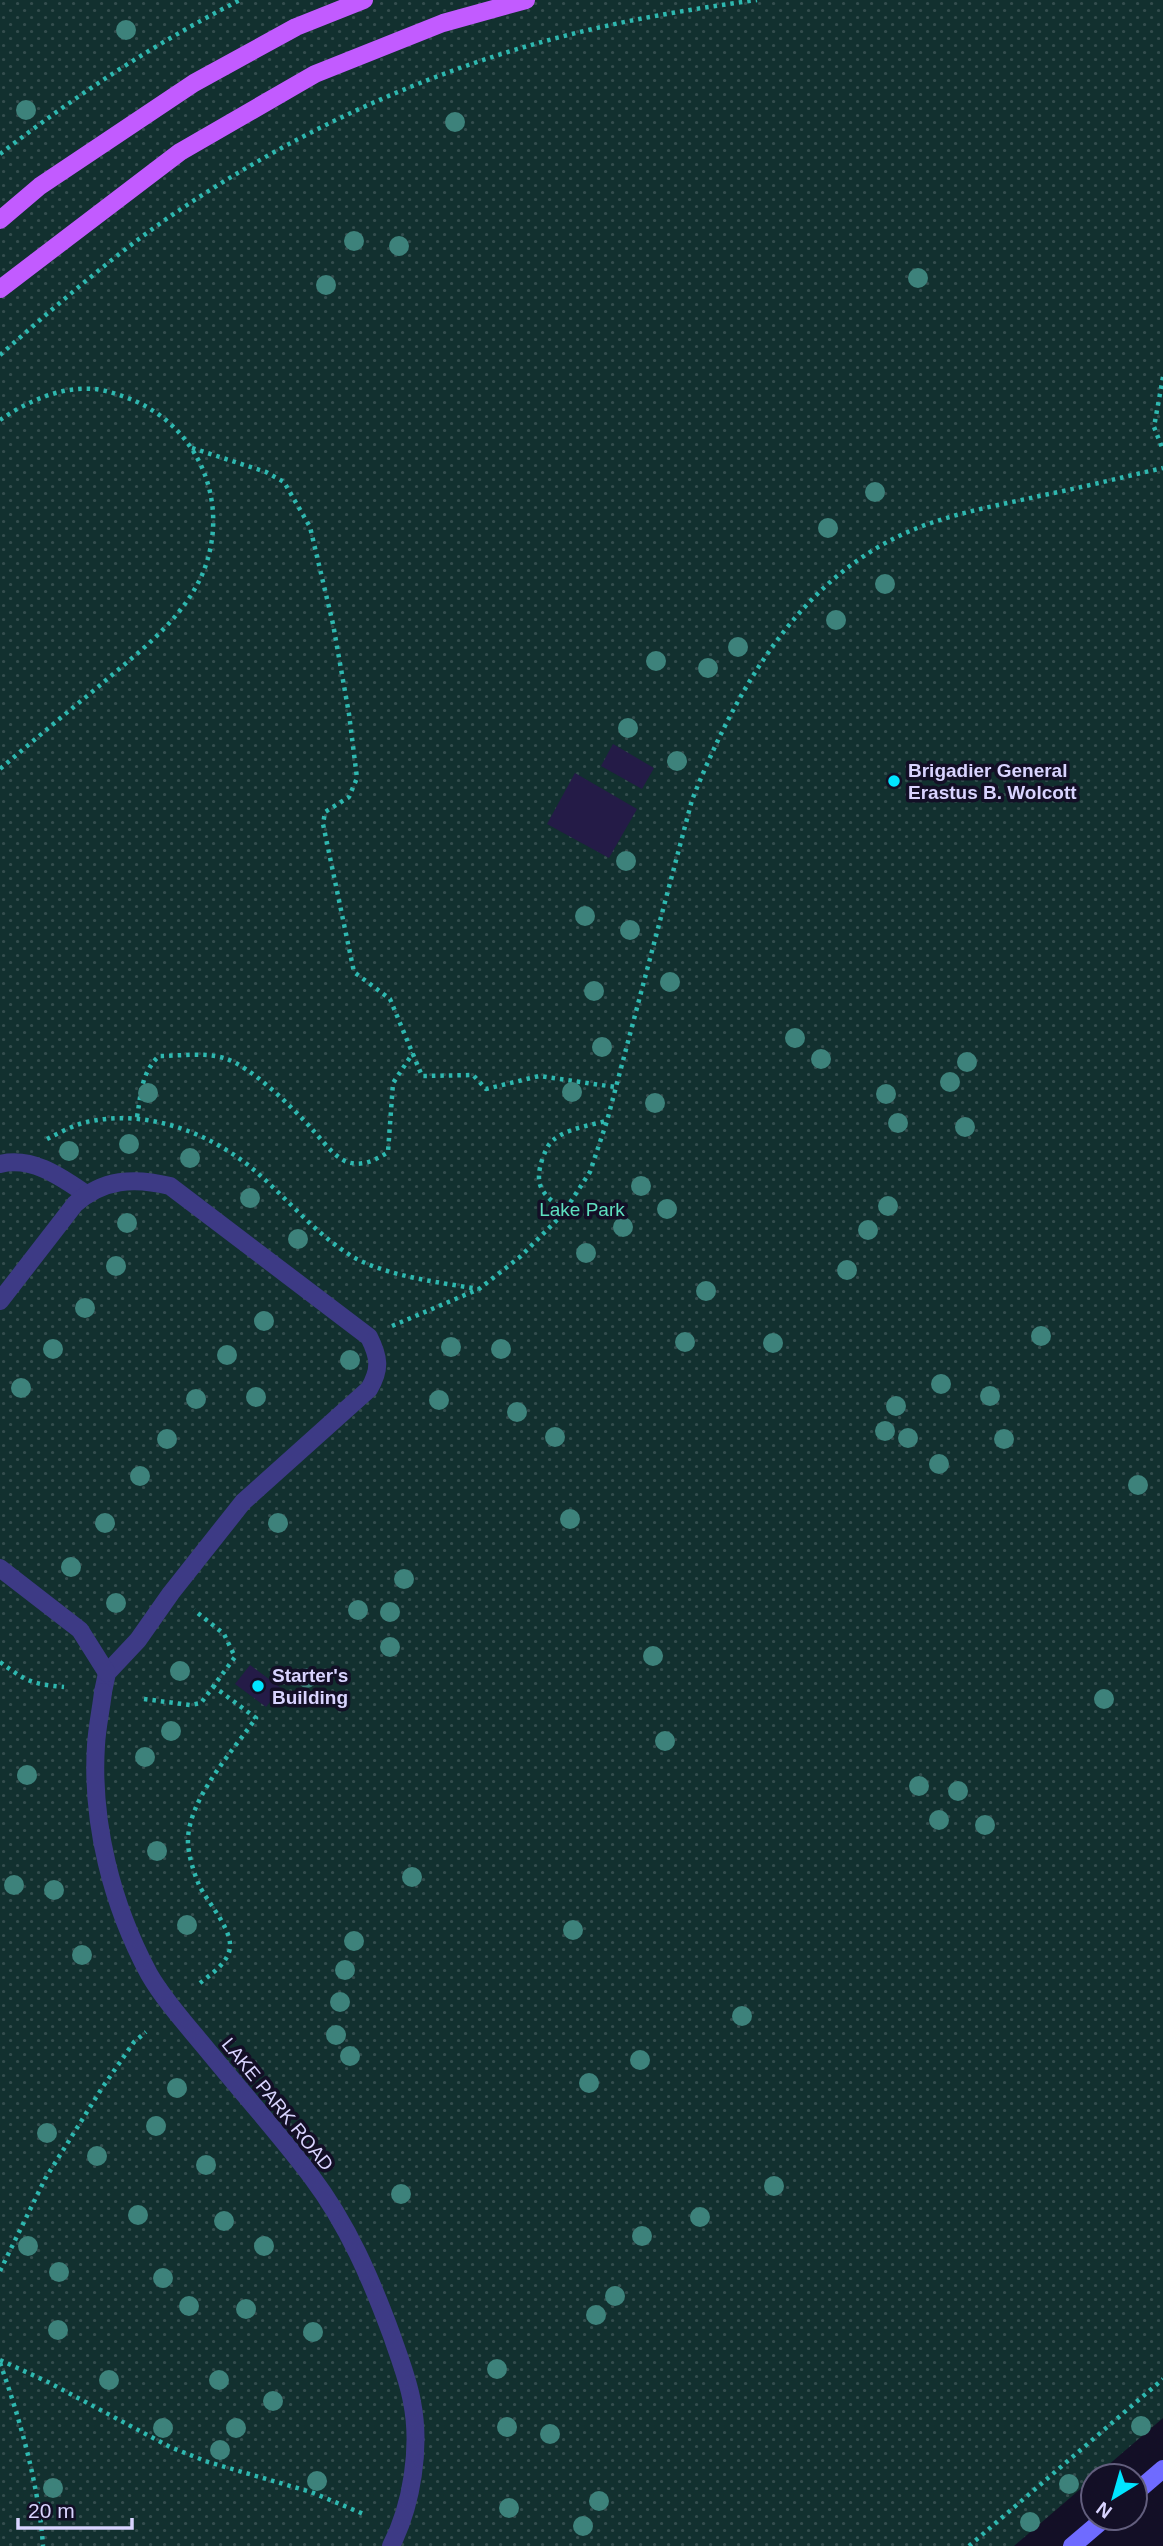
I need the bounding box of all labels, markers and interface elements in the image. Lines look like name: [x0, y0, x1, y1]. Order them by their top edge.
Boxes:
place label: Brigadier General Erastus B. Wolcott: [908, 760, 1077, 803]
marker: Brigadier General Erastus B. Wolcott: [886, 773, 902, 789]
park label: Lake Park: [539, 1199, 625, 1220]
place label: Starter's Building: [272, 1665, 348, 1708]
marker: Starter's Building: [250, 1678, 266, 1694]
street label: LAKE PARK ROAD: [218, 2034, 337, 2175]
north arrow: [1079, 2462, 1149, 2532]
scale bar: [18, 2486, 131, 2530]
text: N: [1092, 2498, 1116, 2523]
text: 20 m: [28, 2499, 75, 2522]

